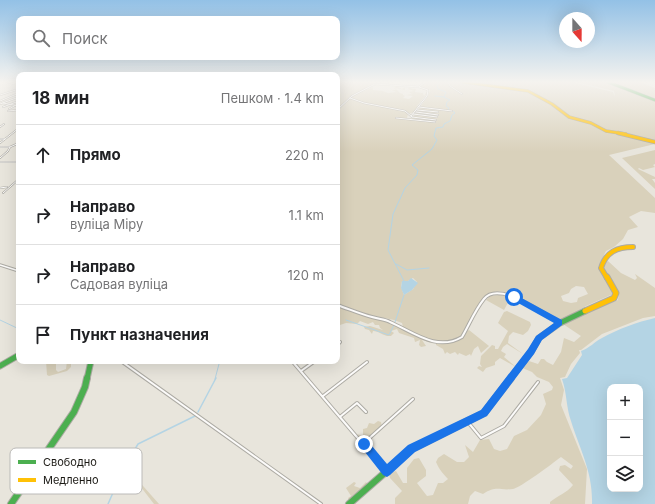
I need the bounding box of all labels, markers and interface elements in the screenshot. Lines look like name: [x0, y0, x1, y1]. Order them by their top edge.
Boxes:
north arrow: [559, 12, 595, 48]
search box: [16, 16, 340, 60]
icon: search: [30, 27, 52, 49]
text: Поиск: [62, 29, 108, 48]
text: 18 мин: [32, 88, 89, 108]
text: Пешком · 1.4 km: [221, 90, 324, 106]
icon: ahead: [32, 144, 54, 166]
text: Прямо: [70, 145, 121, 164]
text: 220 m: [285, 147, 324, 163]
text: Направо: [70, 197, 135, 216]
icon: right: [32, 204, 54, 226]
text: 1.1 km: [289, 207, 324, 223]
text: вуліца Міру: [70, 216, 143, 232]
text: Направо: [70, 257, 135, 276]
icon: right: [32, 264, 54, 286]
text: 120 m: [288, 267, 324, 283]
text: Садовая вуліца: [70, 276, 168, 292]
route start: [505, 288, 523, 306]
icon: arrive: [32, 324, 54, 346]
text: Пункт назначения: [70, 325, 209, 344]
map controls: [607, 384, 643, 492]
button: +: [607, 384, 643, 420]
button: −: [607, 420, 643, 456]
route end: [355, 435, 373, 453]
legend: [10, 448, 142, 494]
text: Свободно: [43, 455, 97, 469]
button: layers: [607, 456, 643, 492]
text: Медленно: [43, 473, 99, 487]

